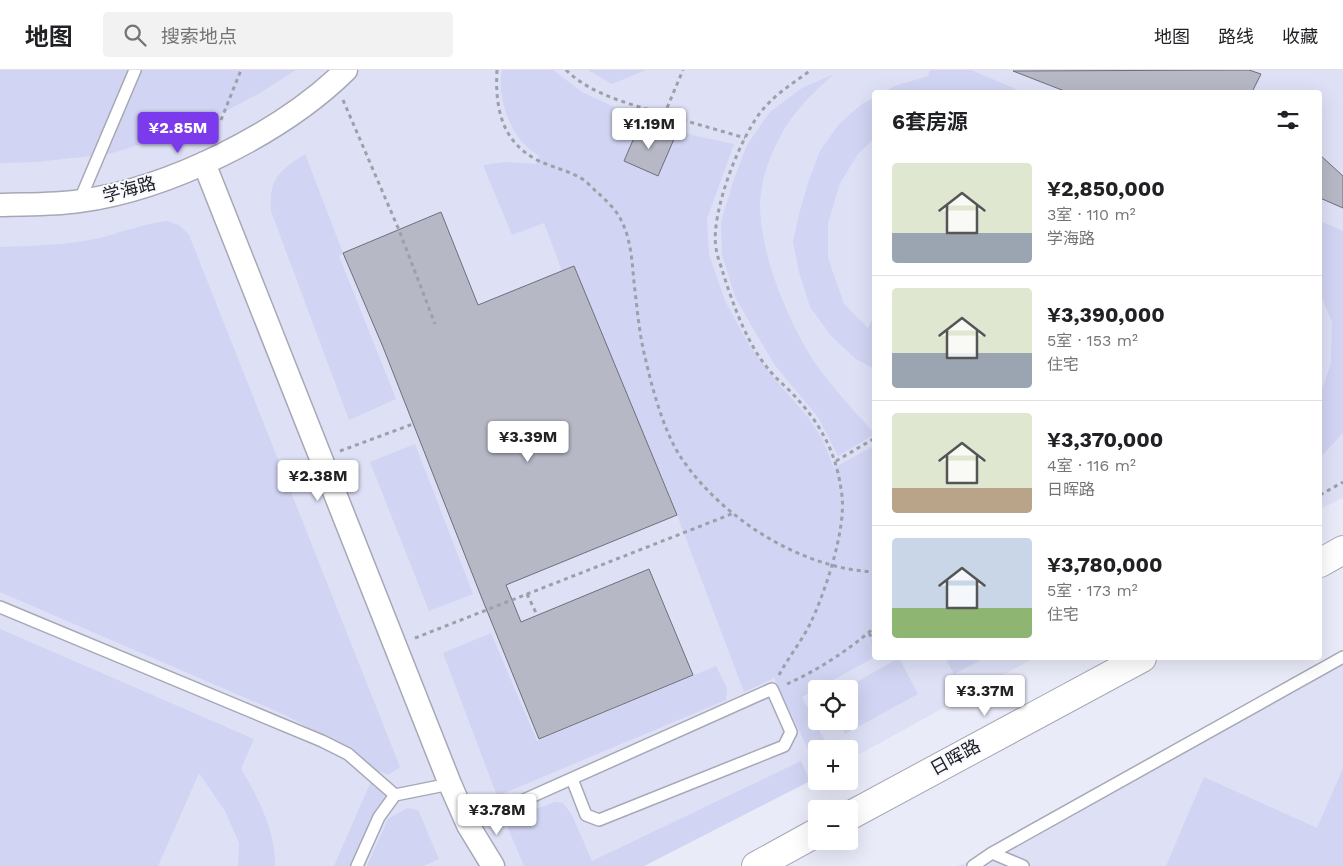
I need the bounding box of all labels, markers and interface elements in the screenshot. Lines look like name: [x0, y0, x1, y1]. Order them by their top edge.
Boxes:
search box: [103, 12, 453, 57]
icon: search: [121, 21, 149, 49]
text: 地图: [25, 23, 73, 51]
text: 搜索地点: [161, 25, 237, 48]
text: 地图: [1154, 26, 1190, 47]
text: 路线: [1218, 26, 1254, 47]
text: 收藏: [1282, 26, 1318, 47]
icon: filters: [1274, 106, 1302, 134]
pin: ¥1.19M: [608, 108, 690, 150]
text: 6套房源: [892, 109, 968, 134]
pin: ¥2.85M: [137, 112, 219, 154]
text: ¥1.19M: [623, 114, 675, 133]
text: ¥2.85M: [149, 118, 207, 137]
street label: 学海路: [100, 172, 158, 206]
text: ¥2,850,000: [1047, 176, 1165, 201]
icon: home: [932, 183, 992, 243]
text: 3室 · 110 m²: [1047, 205, 1136, 224]
text: 学海路: [1047, 229, 1095, 248]
text: ¥3,390,000: [1047, 302, 1165, 327]
icon: home: [932, 308, 992, 368]
text: 5室 · 153 m²: [1047, 331, 1138, 350]
text: 住宅: [1047, 355, 1079, 374]
pin: ¥3.39M: [487, 420, 569, 463]
text: ¥3.39M: [499, 427, 557, 446]
text: ¥3,370,000: [1047, 427, 1163, 452]
icon: home: [932, 433, 992, 493]
text: 4室 · 116 m²: [1047, 456, 1136, 475]
pin: ¥2.38M: [277, 460, 359, 502]
text: ¥2.38M: [289, 466, 347, 485]
text: 日晖路: [1047, 480, 1095, 499]
text: ¥3,780,000: [1047, 552, 1162, 577]
icon: home: [932, 558, 992, 618]
text: 5室 · 173 m²: [1047, 581, 1138, 600]
text: 住宅: [1047, 605, 1079, 624]
pin: ¥3.37M: [944, 674, 1026, 717]
map controls: [808, 680, 858, 850]
button: locate: [808, 680, 858, 730]
text: ¥3.37M: [956, 681, 1014, 700]
street label: 日晖路: [926, 735, 984, 779]
button: +: [808, 740, 858, 790]
pin: ¥3.78M: [456, 794, 538, 836]
text: ¥3.78M: [469, 800, 525, 819]
button: −: [808, 800, 858, 850]

